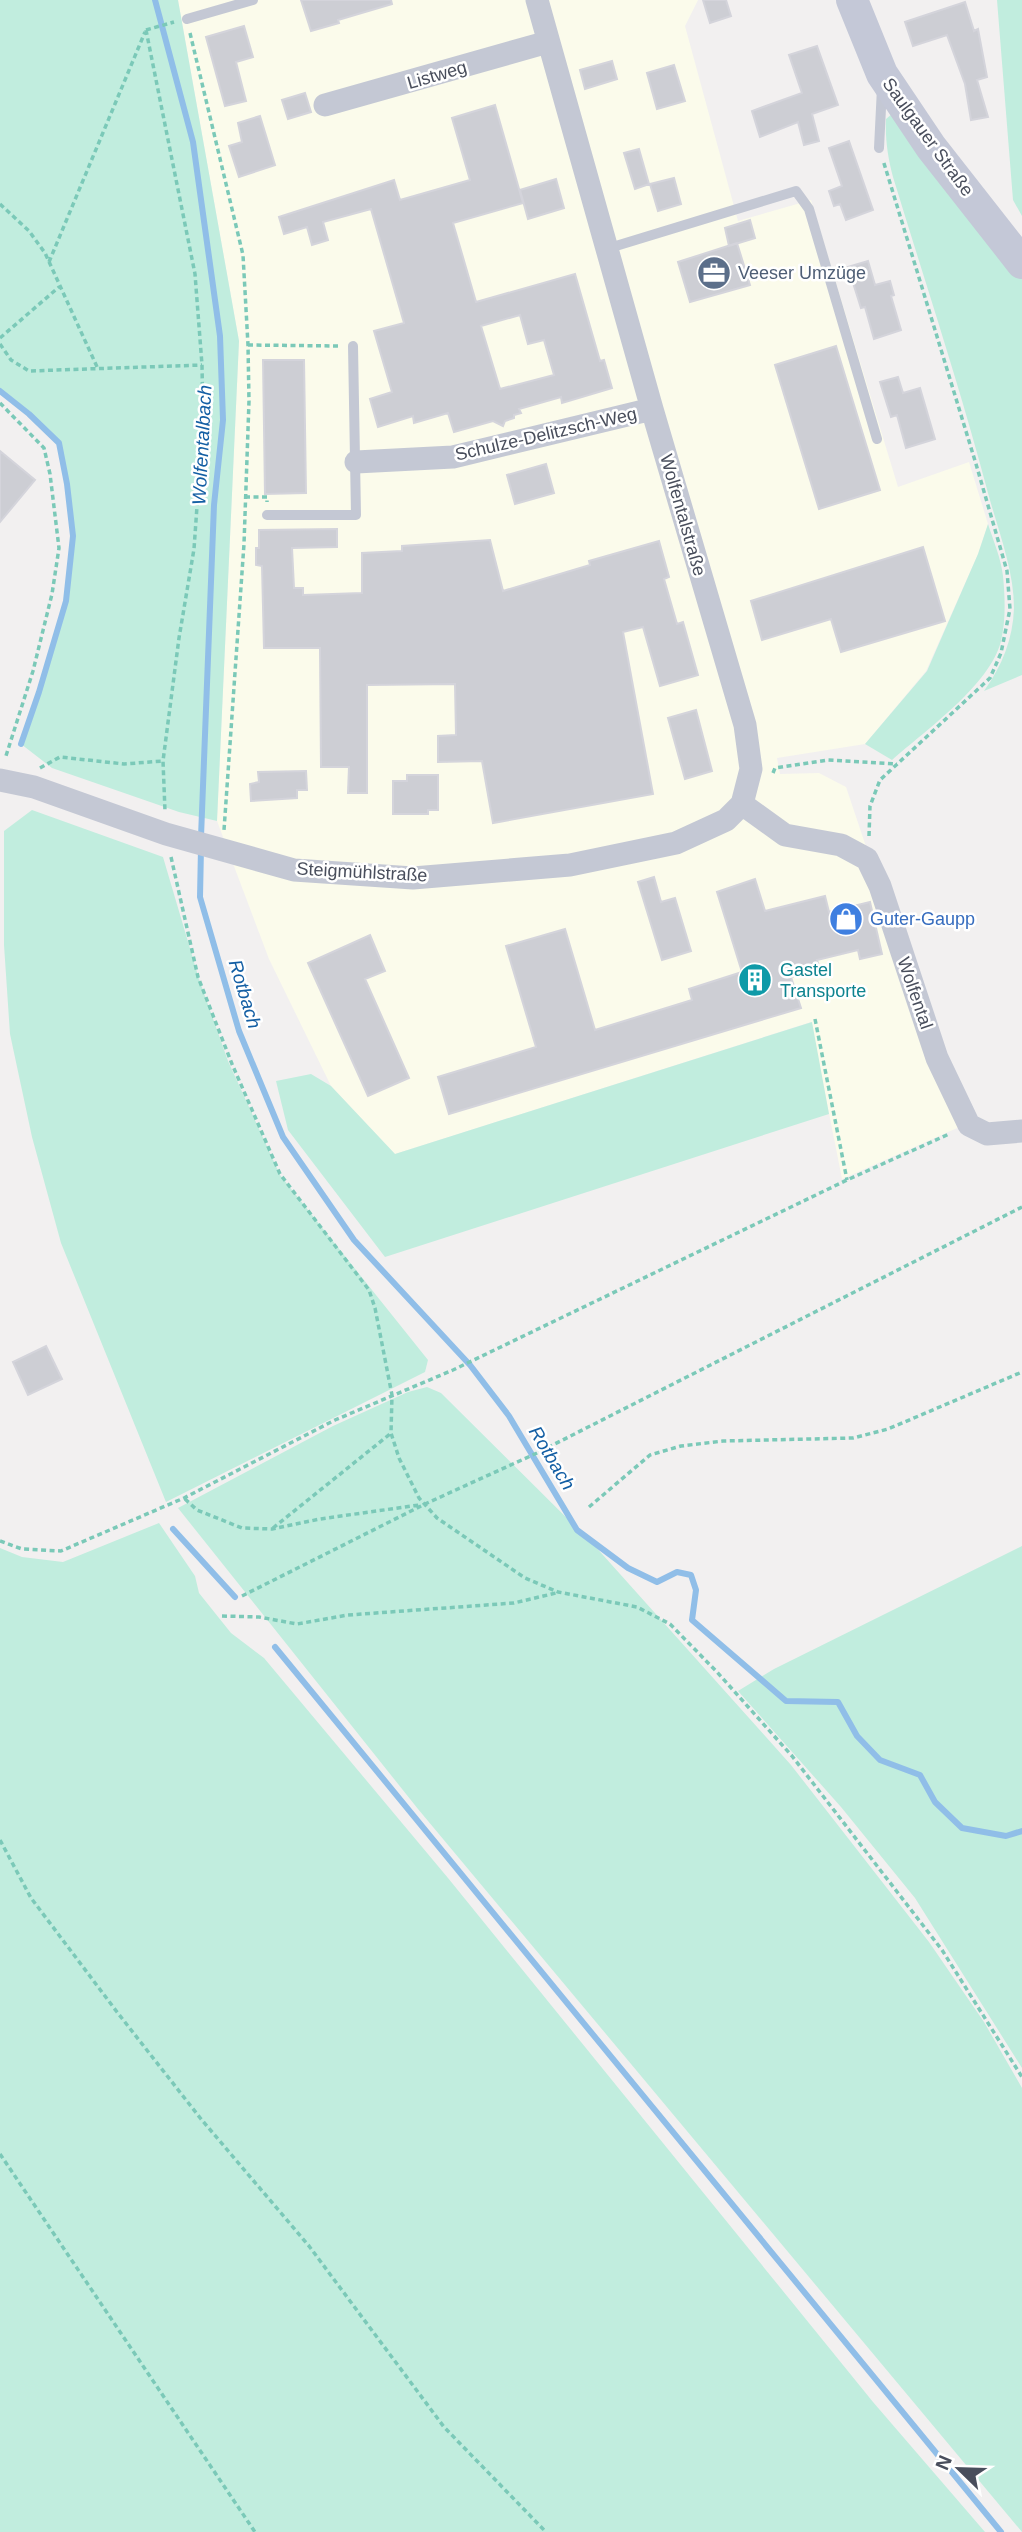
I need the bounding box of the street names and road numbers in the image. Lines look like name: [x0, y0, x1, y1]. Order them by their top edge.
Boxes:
street label: Listweg: [405, 57, 469, 93]
street label: Saulgauer Straße: [878, 74, 978, 200]
street label: Schulze-Delitzsch-Weg: [453, 403, 639, 465]
street label: Wolfentalstraße: [656, 452, 710, 578]
street label: Steigmühlstraße: [296, 859, 428, 885]
street label: Wolfental: [893, 954, 937, 1032]

